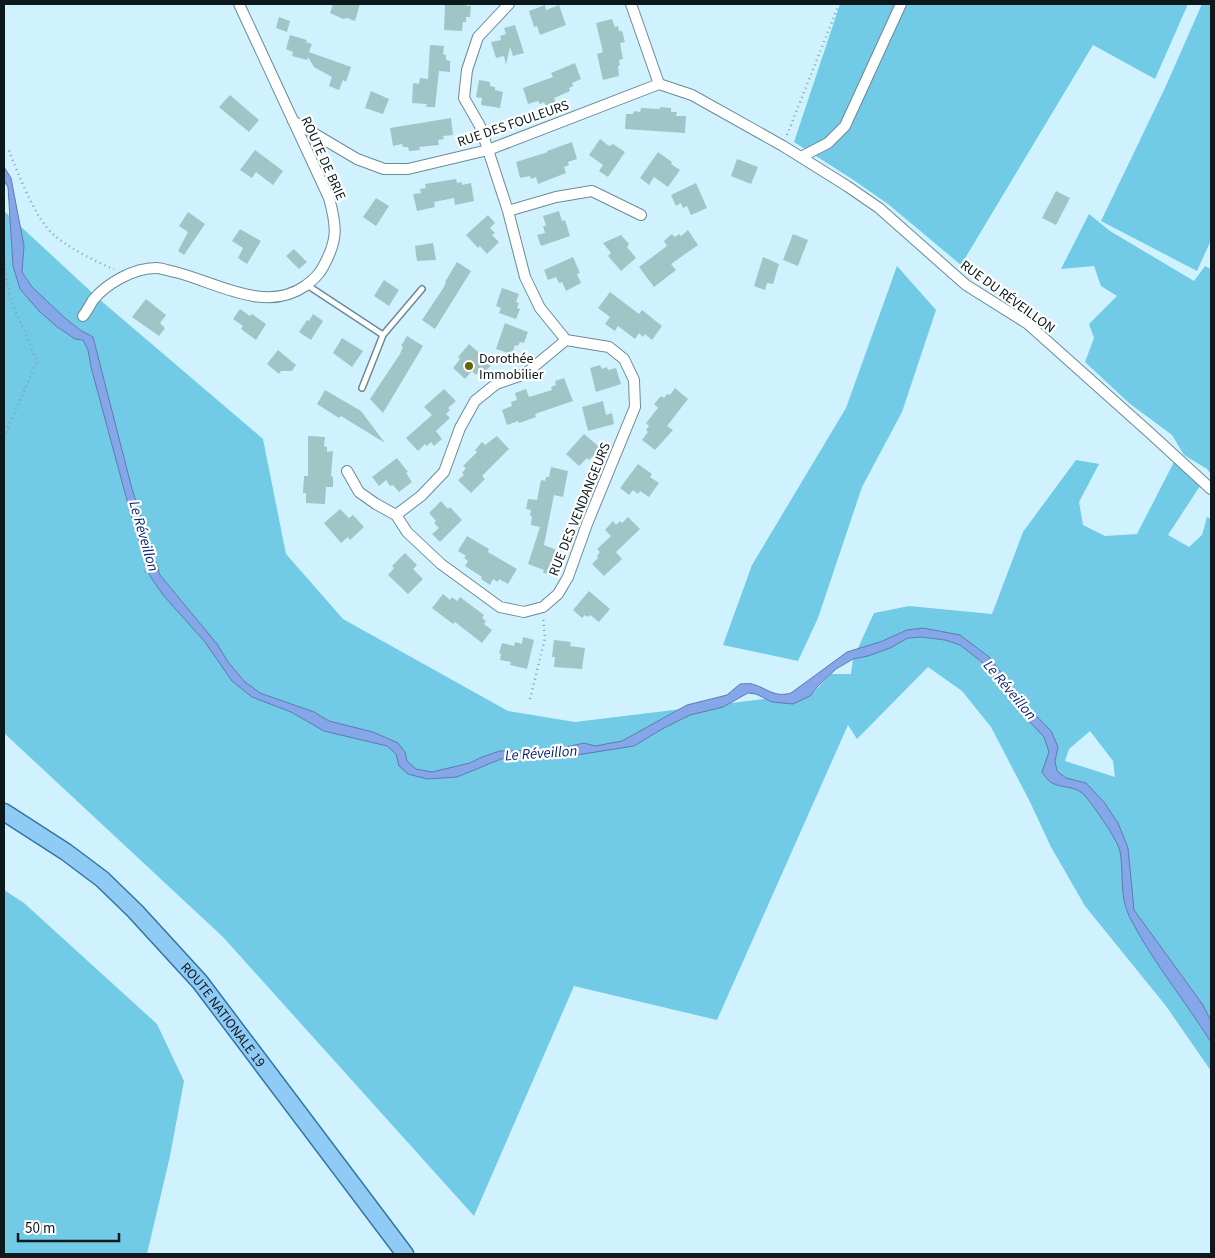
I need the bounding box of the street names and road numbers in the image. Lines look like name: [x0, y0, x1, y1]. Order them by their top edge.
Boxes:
street label: RUE DES FOULEURS: [455, 95, 572, 152]
street label: ROUTE DE BRIE: [296, 113, 351, 204]
street label: RUE DU RÉVEILLON: [956, 256, 1059, 338]
street label: RUE DES VENDANGEURS: [544, 440, 616, 579]
street label: ROUTE NATIONALE 19: [176, 958, 270, 1072]

